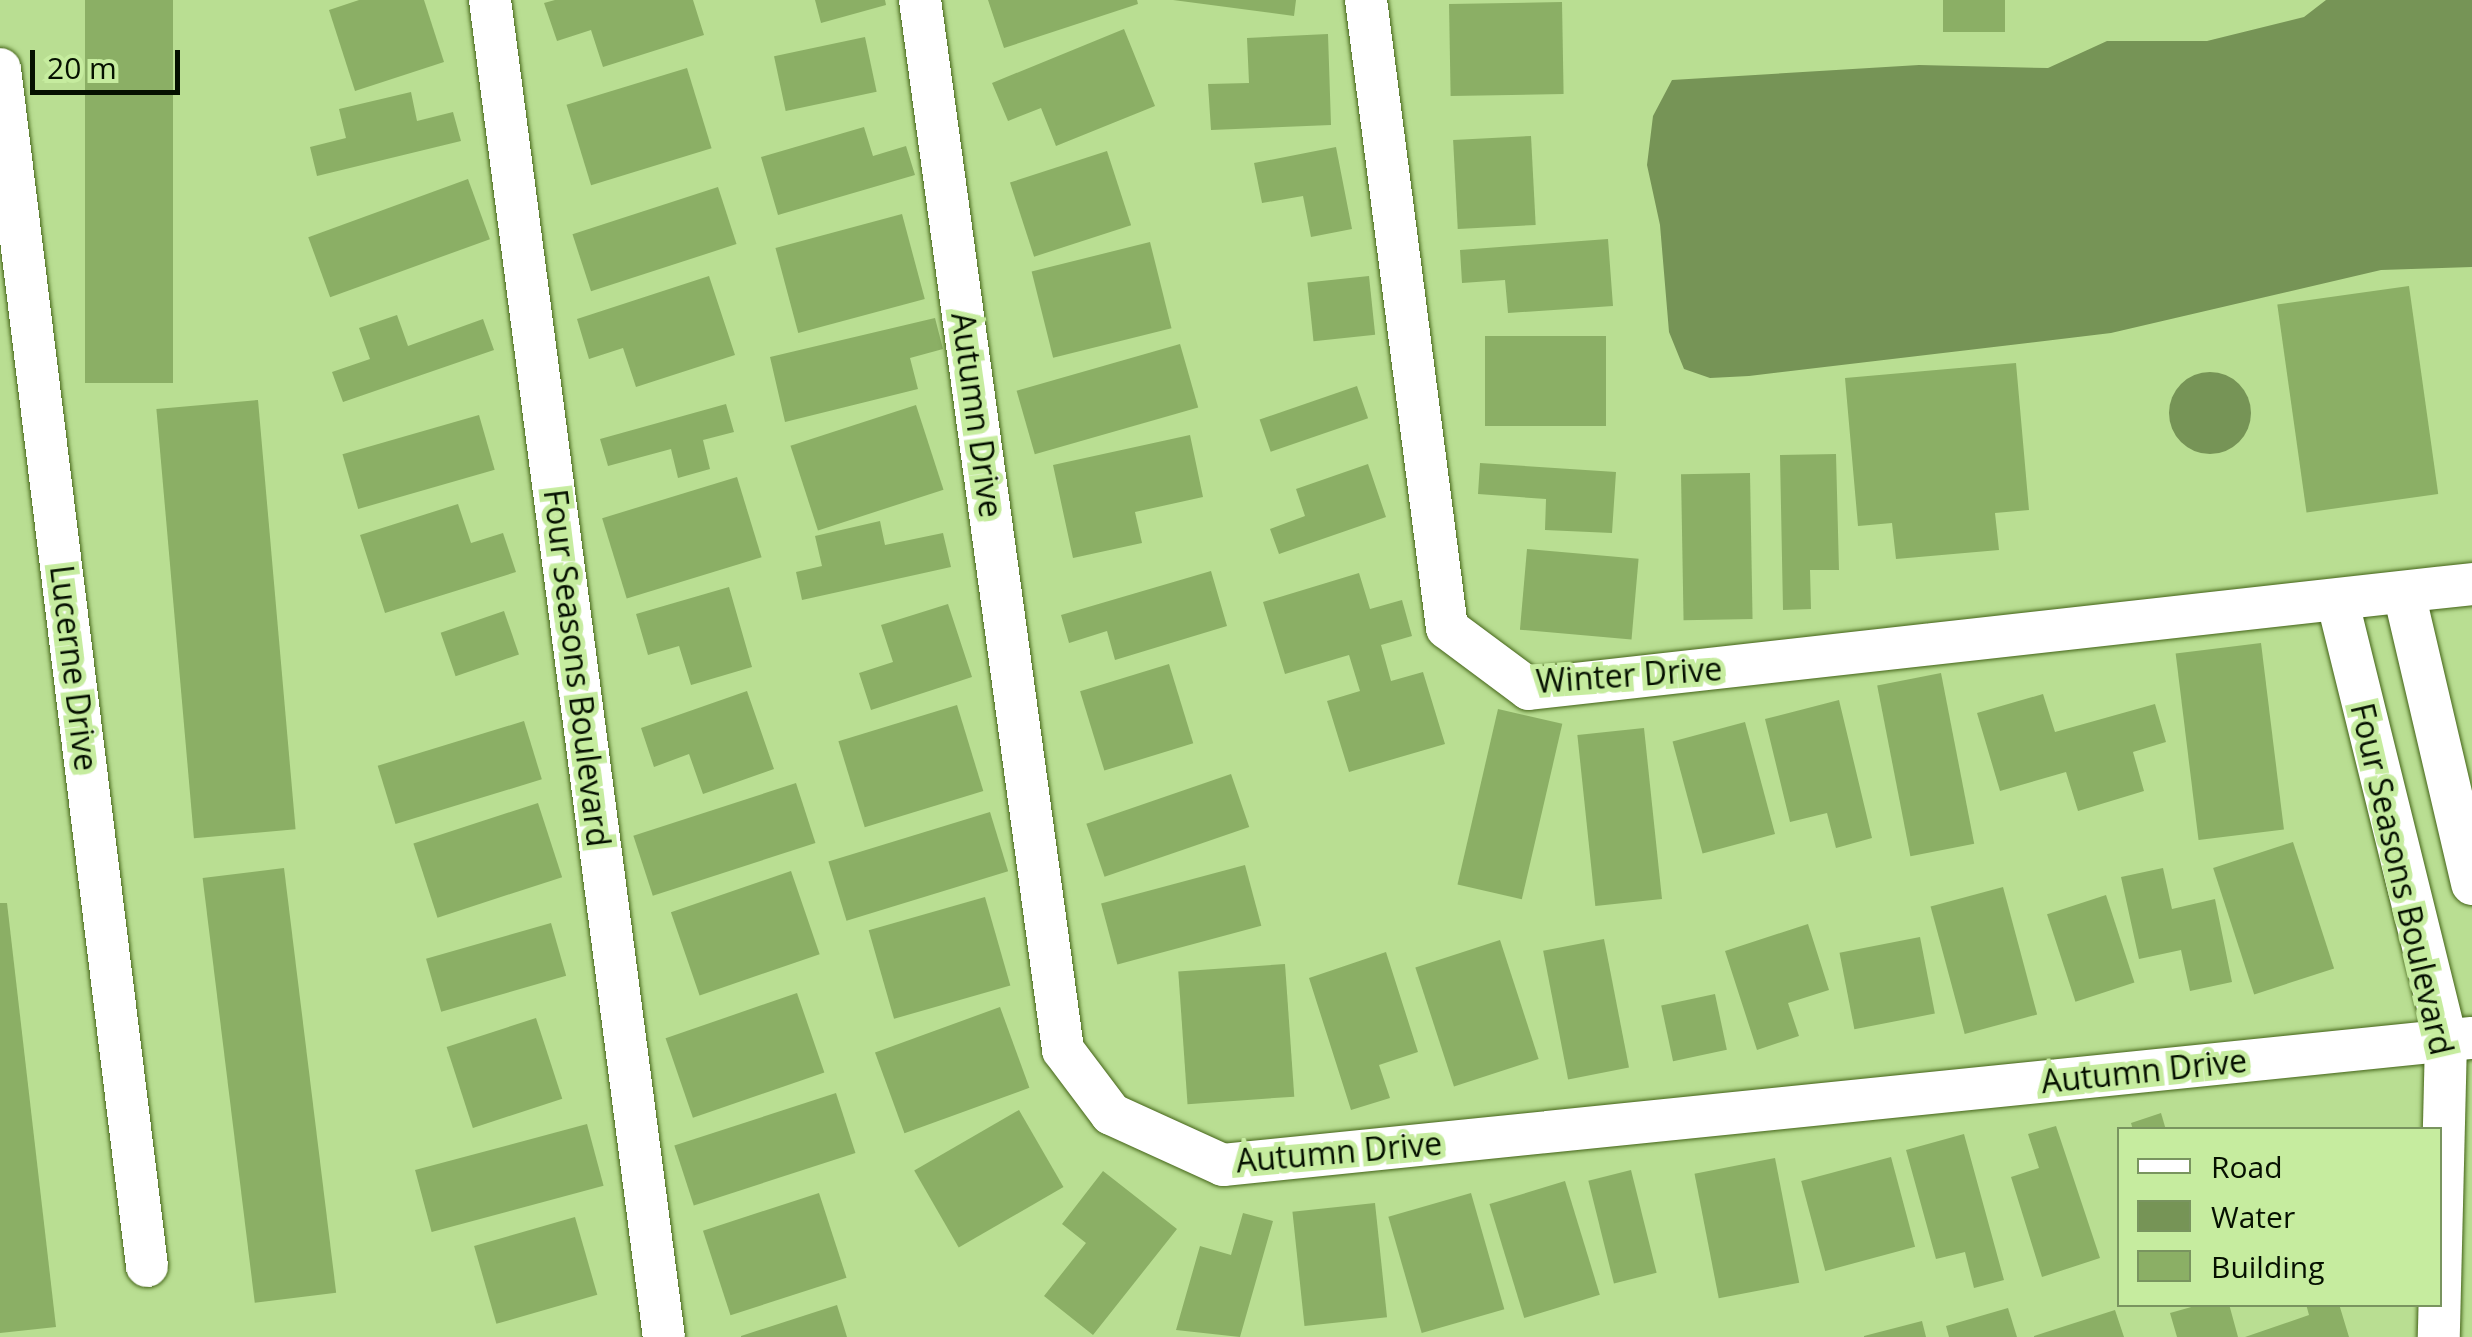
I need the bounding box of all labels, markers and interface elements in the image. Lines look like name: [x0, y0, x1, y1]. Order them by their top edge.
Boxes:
scale bar: [35, 30, 185, 92]
text: 20 m: [47, 47, 117, 88]
street label: Autumn Drive: [944, 310, 1010, 520]
street label: Four Seasons Boulevard: [536, 487, 618, 849]
street label: Lucerne Drive: [42, 563, 106, 773]
street label: Winter Drive: [1535, 649, 1723, 701]
street label: Four Seasons Boulevard: [2343, 699, 2461, 1059]
street label: Autumn Drive: [2039, 1041, 2249, 1101]
street label: Autumn Drive: [1234, 1124, 1444, 1180]
legend: [2117, 1127, 2442, 1307]
text: Road: [2211, 1146, 2283, 1187]
text: Water: [2211, 1196, 2295, 1237]
text: Building: [2211, 1246, 2325, 1287]

